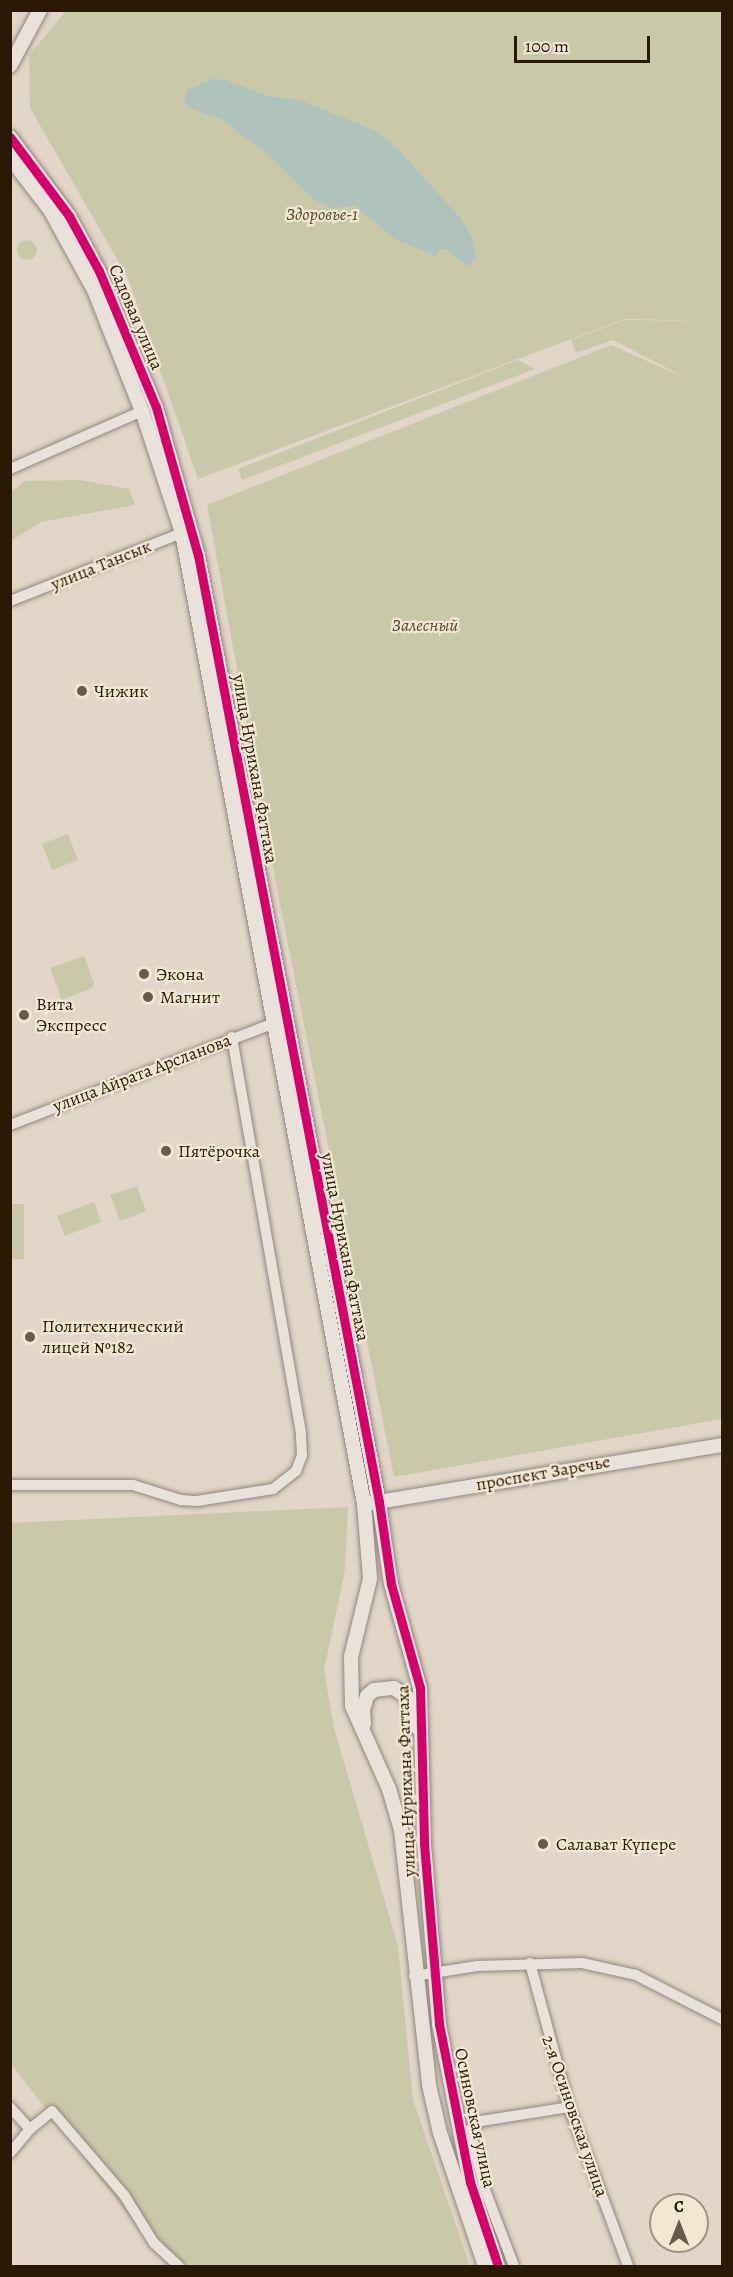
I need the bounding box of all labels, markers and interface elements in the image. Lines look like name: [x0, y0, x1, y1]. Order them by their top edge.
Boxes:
scale bar: [517, 24, 654, 62]
text: 100 m: [525, 34, 569, 58]
park label: Здоровье-1: [286, 203, 358, 225]
street label: Садовая улица: [104, 261, 168, 373]
street label: улица Тансык: [48, 535, 154, 595]
park label: Залесный: [392, 614, 458, 636]
street label: улица Нурихана Фаттаха: [228, 673, 282, 865]
place label: Чижик: [94, 680, 149, 702]
marker: Чижик: [75, 684, 89, 698]
place label: Экона: [156, 963, 204, 985]
marker: Экона: [137, 967, 151, 981]
place label: Магнит: [160, 986, 220, 1008]
marker: Магнит: [141, 990, 155, 1004]
place label: Вита Экспресс: [36, 994, 107, 1036]
marker: Вита Экспресс: [17, 1008, 31, 1022]
street label: улица Айрата Арсланова: [50, 1029, 234, 1117]
place label: Пятёрочка: [178, 1140, 260, 1162]
marker: Пятёрочка: [159, 1144, 173, 1158]
street label: улица Нурихана Фаттаха: [316, 1151, 374, 1343]
place label: Политехнический лицей №182: [42, 1316, 184, 1358]
marker: Политехнический лицей №182: [23, 1330, 37, 1344]
street label: проспект Заречье: [474, 1451, 612, 1495]
street label: улица Нурихана Фаттаха: [392, 1685, 420, 1877]
place label: Салават Күпере: [556, 1833, 676, 1855]
marker: Салават Күпере: [534, 1835, 552, 1853]
street label: 2-я Осиновская улица: [537, 2032, 613, 2200]
street label: Осиновская улица: [450, 2046, 500, 2190]
north arrow: [649, 2193, 709, 2253]
text: С: [674, 2196, 684, 2218]

